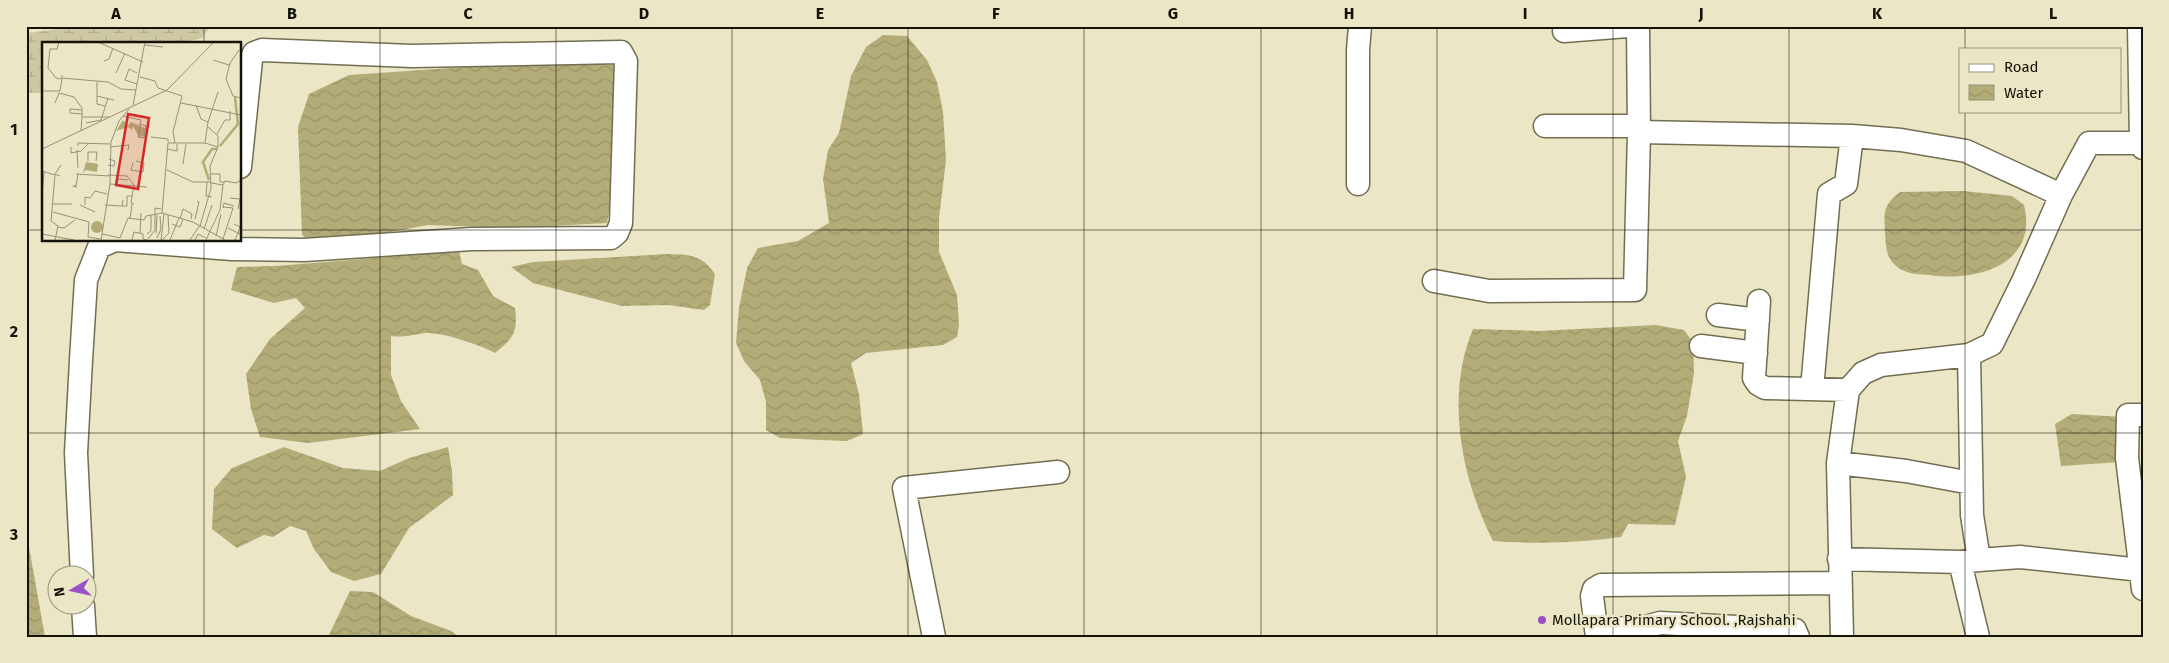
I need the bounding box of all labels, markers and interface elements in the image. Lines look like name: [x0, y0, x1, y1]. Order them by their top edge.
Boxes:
text: A: [110, 4, 121, 23]
text: B: [287, 4, 297, 23]
text: C: [463, 4, 473, 23]
text: D: [639, 4, 649, 23]
text: E: [816, 4, 824, 23]
text: F: [992, 4, 1000, 23]
text: G: [1168, 4, 1178, 23]
text: H: [1344, 4, 1354, 23]
text: I: [1523, 4, 1527, 23]
text: J: [1697, 4, 1704, 23]
text: K: [1872, 4, 1883, 23]
text: L: [2049, 4, 2057, 23]
inset map: [42, 42, 241, 241]
legend: [1959, 48, 2122, 112]
text: Road: [2004, 58, 2039, 76]
text: Water: [2004, 84, 2043, 102]
text: 1: [10, 120, 18, 139]
text: 2: [10, 322, 18, 341]
text: 3: [9, 525, 18, 544]
north arrow: [48, 566, 98, 616]
text: N: [51, 586, 69, 598]
place label: Mollapara Primary School. ,Rajshahi: [1552, 611, 1796, 629]
marker: Mollapara Primary School. ,Rajshahi: [1536, 614, 1548, 626]

